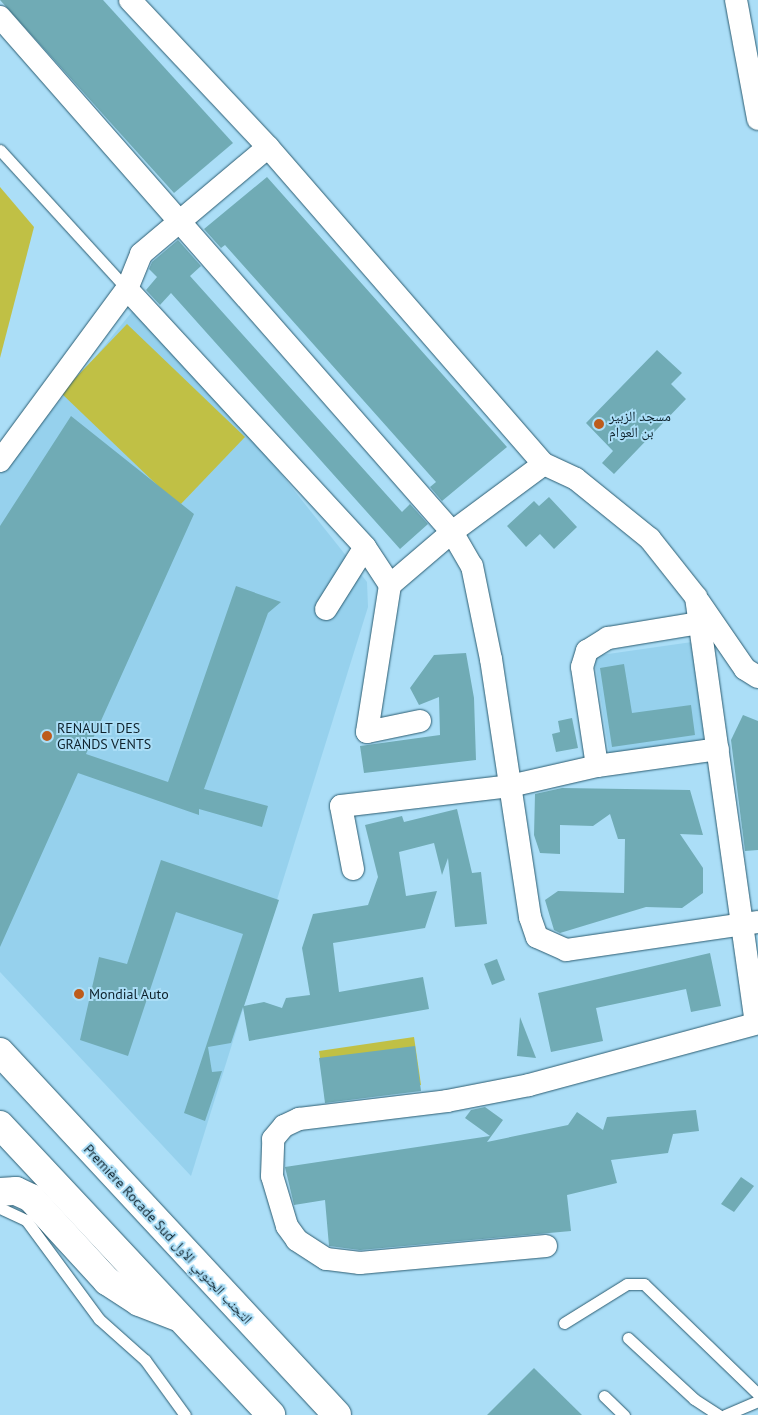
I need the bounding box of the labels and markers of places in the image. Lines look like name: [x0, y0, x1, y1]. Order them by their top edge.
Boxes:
place label: مسجد الزبير بن العوام: [609, 408, 671, 441]
marker: مسجد الزبير بن العوام: [593, 418, 605, 430]
place label: RENAULT DES GRANDS VENTS: [57, 720, 152, 752]
marker: RENAULT DES GRANDS VENTS: [41, 730, 53, 742]
place label: Mondial Auto: [89, 986, 169, 1002]
marker: Mondial Auto: [73, 988, 85, 1000]

